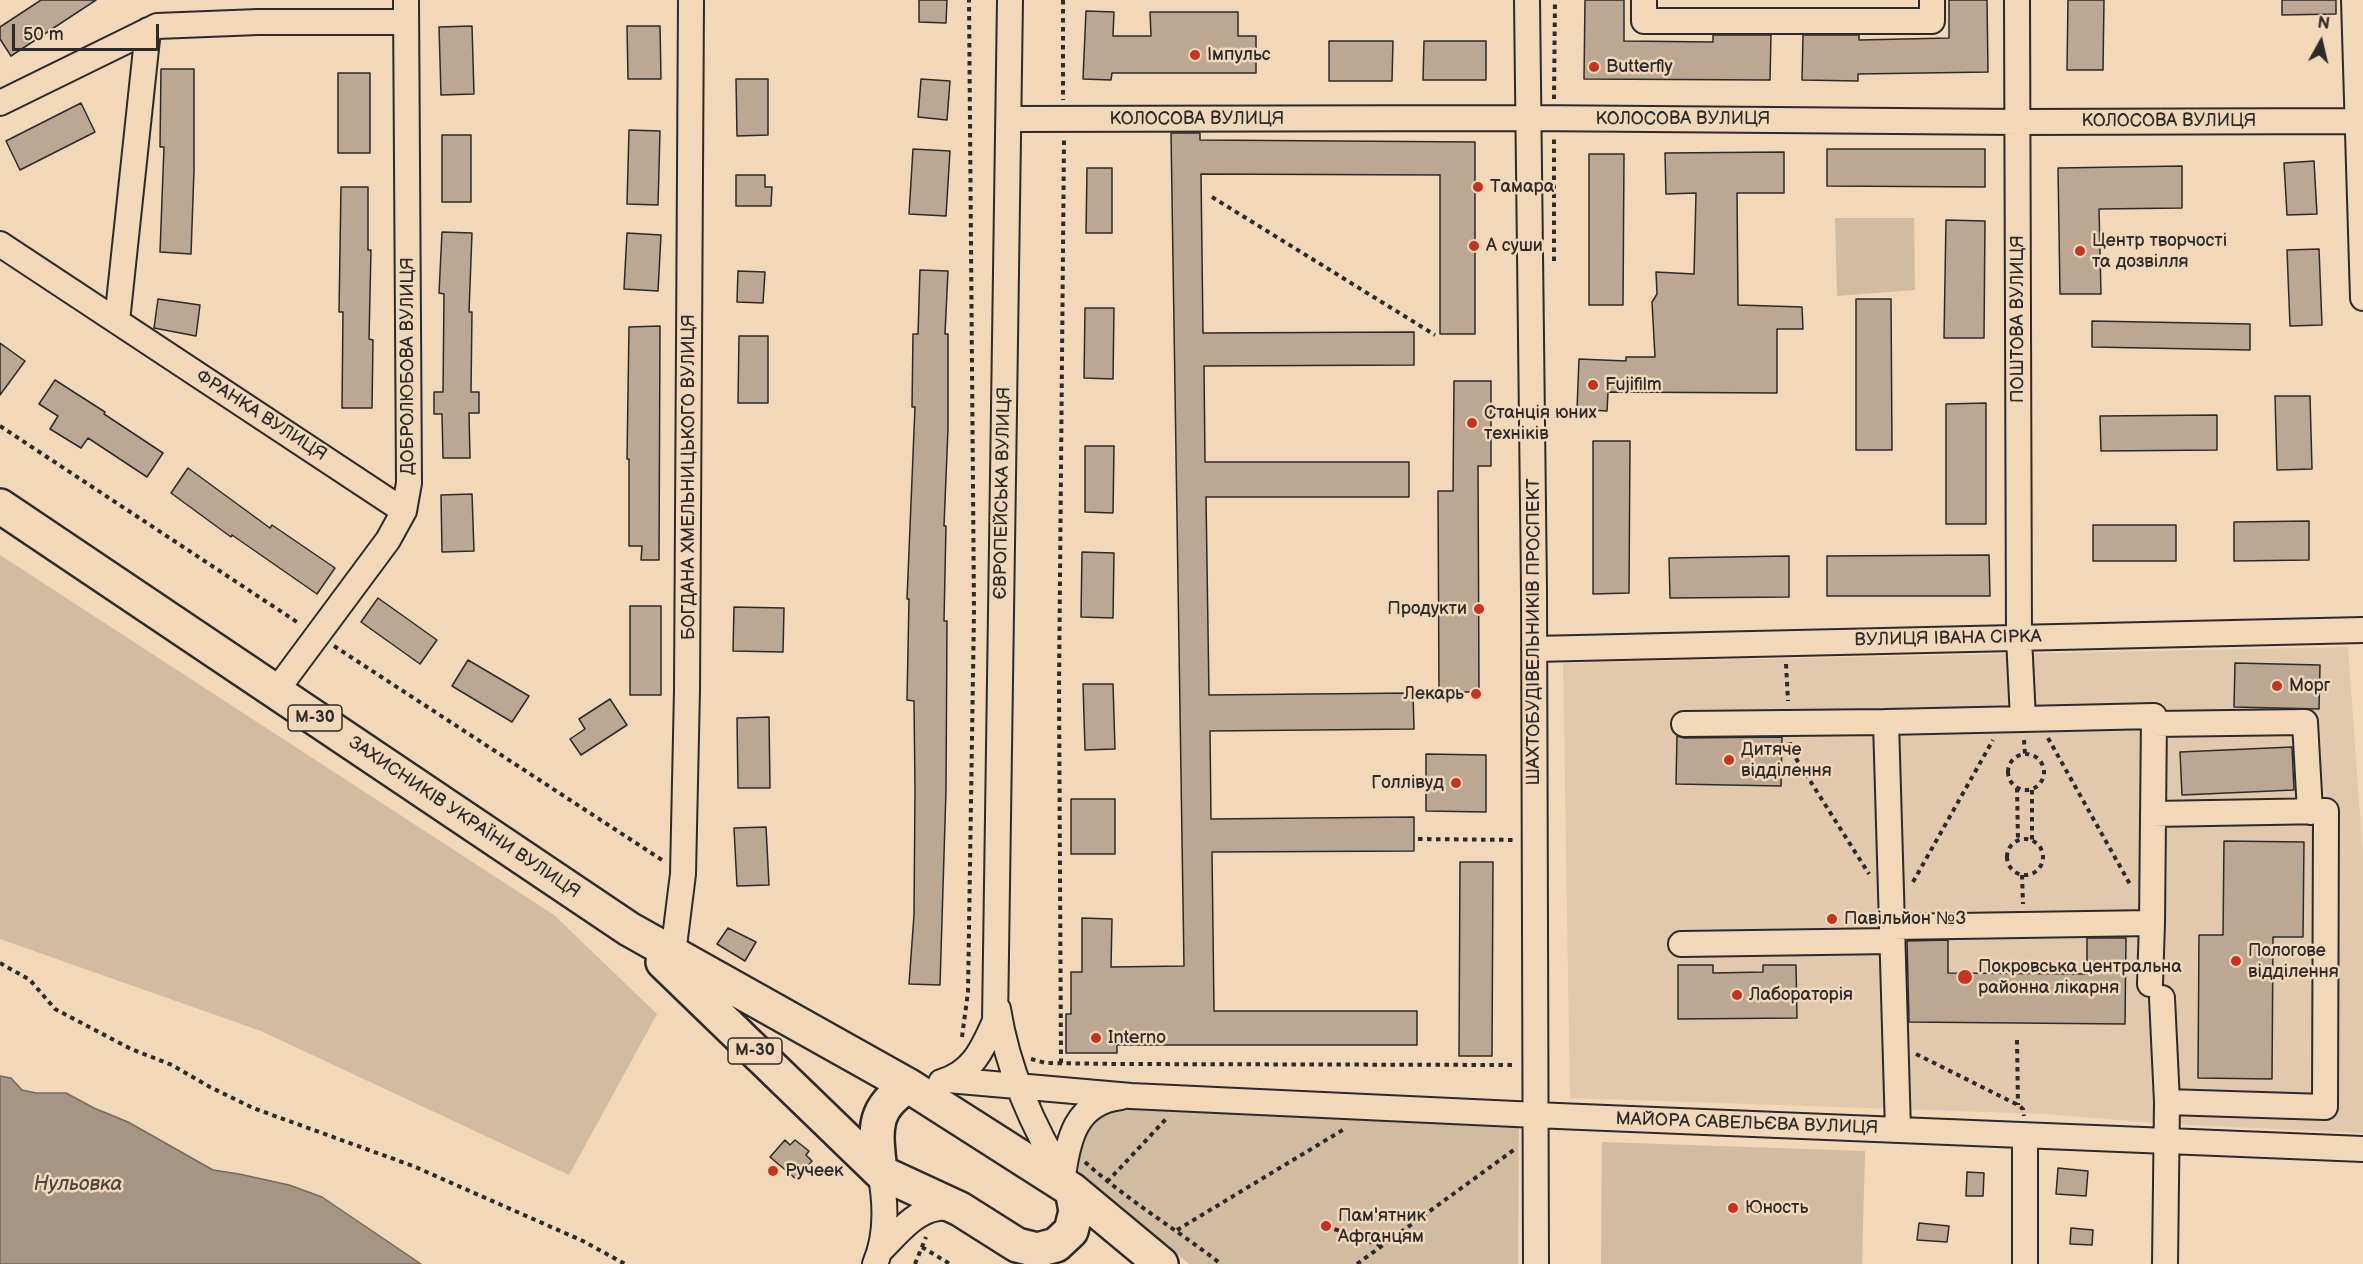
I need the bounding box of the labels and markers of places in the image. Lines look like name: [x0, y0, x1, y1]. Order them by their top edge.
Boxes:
place label: Імпульс: [1207, 44, 1271, 66]
marker: Імпульс: [1188, 48, 1202, 62]
place label: Butterfly: [1606, 56, 1673, 78]
marker: Butterfly: [1587, 60, 1601, 74]
place label: Тамара: [1490, 176, 1554, 198]
marker: Тамара: [1471, 180, 1485, 194]
place label: Центр творчості та дозвілля: [2092, 230, 2227, 272]
place label: А суши: [1486, 235, 1543, 257]
marker: А суши: [1467, 239, 1481, 253]
marker: Центр творчості та дозвілля: [2073, 244, 2087, 258]
place label: Fujifilm: [1605, 374, 1662, 396]
marker: Fujifilm: [1586, 378, 1600, 392]
place label: Станція юних техніків: [1484, 402, 1597, 444]
marker: Станція юних техніків: [1465, 416, 1479, 430]
place label: Продукти: [1387, 598, 1467, 620]
marker: Продукти: [1472, 602, 1486, 616]
place label: Морг: [2289, 675, 2331, 697]
marker: Морг: [2270, 679, 2284, 693]
place label: Лекарь: [1404, 683, 1464, 705]
marker: Лекарь: [1469, 687, 1483, 701]
place label: Дитяче відділення: [1741, 739, 1832, 782]
marker: Дитяче відділення: [1722, 753, 1736, 767]
place label: Голлівуд: [1371, 772, 1444, 794]
marker: Голлівуд: [1449, 776, 1463, 790]
place label: Павільйон №3: [1844, 908, 1966, 930]
marker: Павільйон №3: [1825, 912, 1839, 926]
place label: Пологове відділення: [2248, 940, 2339, 982]
marker: Пологове відділення: [2229, 954, 2243, 968]
place label: Покровська центральна районна лікарня: [1978, 956, 2182, 998]
marker: Покровська центральна районна лікарня: [1956, 968, 1974, 986]
place label: Лабораторія: [1749, 984, 1853, 1006]
marker: Лабораторія: [1730, 988, 1744, 1002]
place label: Interno: [1108, 1027, 1166, 1049]
marker: Interno: [1089, 1031, 1103, 1045]
place label: Ручеек: [785, 1160, 844, 1182]
marker: Ручеек: [766, 1164, 780, 1178]
place label: Юность: [1745, 1197, 1808, 1219]
marker: Юность: [1726, 1201, 1740, 1215]
place label: Пам'ятник Афганцям: [1338, 1205, 1426, 1248]
marker: Пам'ятник Афганцям: [1319, 1219, 1333, 1233]

